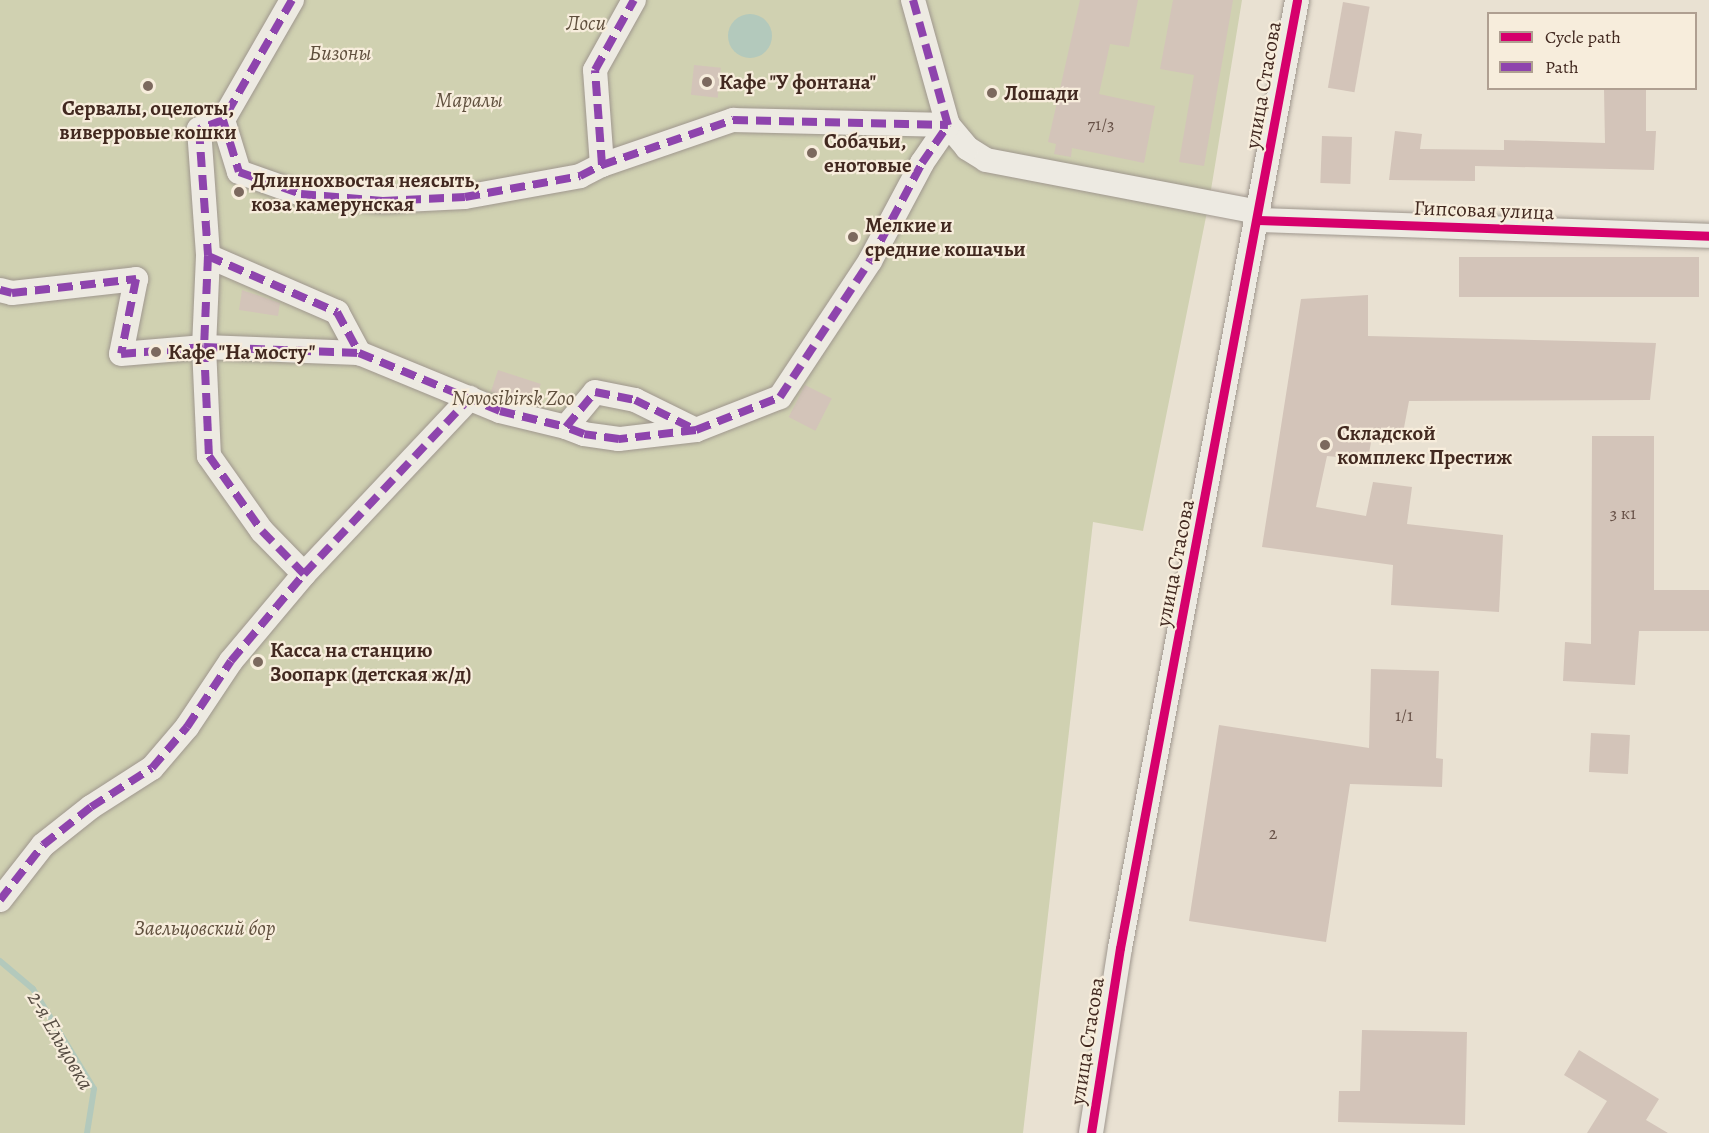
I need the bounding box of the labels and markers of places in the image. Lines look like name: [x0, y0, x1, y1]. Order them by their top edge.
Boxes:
place label: Кафе "У фонтана": [719, 69, 877, 95]
marker: Кафе "У фонтана": [700, 75, 714, 89]
marker: Сервалы, оцелоты, виверровые кошки: [141, 79, 155, 93]
place label: Лошади: [1004, 80, 1079, 106]
marker: Лошади: [985, 86, 999, 100]
place label: Сервалы, оцелоты, виверровые кошки: [59, 95, 237, 145]
place label: Собачьи, енотовые: [824, 128, 912, 178]
marker: Собачьи, енотовые: [805, 146, 819, 160]
place label: Длиннохвостая неясыть, коза камерунская: [251, 167, 480, 217]
marker: Длиннохвостая неясыть, коза камерунская: [232, 185, 246, 199]
place label: Мелкие и средние кошачьи: [865, 212, 1026, 262]
marker: Мелкие и средние кошачьи: [846, 230, 860, 244]
place label: Кафе "На мосту": [168, 339, 316, 365]
marker: Кафе "На мосту": [149, 345, 163, 359]
place label: Складской комплекс Престиж: [1337, 420, 1512, 470]
marker: Складской комплекс Престиж: [1318, 438, 1332, 452]
place label: Касса на станцию Зоопарк (детская ж/д): [270, 637, 472, 687]
marker: Касса на станцию Зоопарк (детская ж/д): [251, 655, 265, 669]

